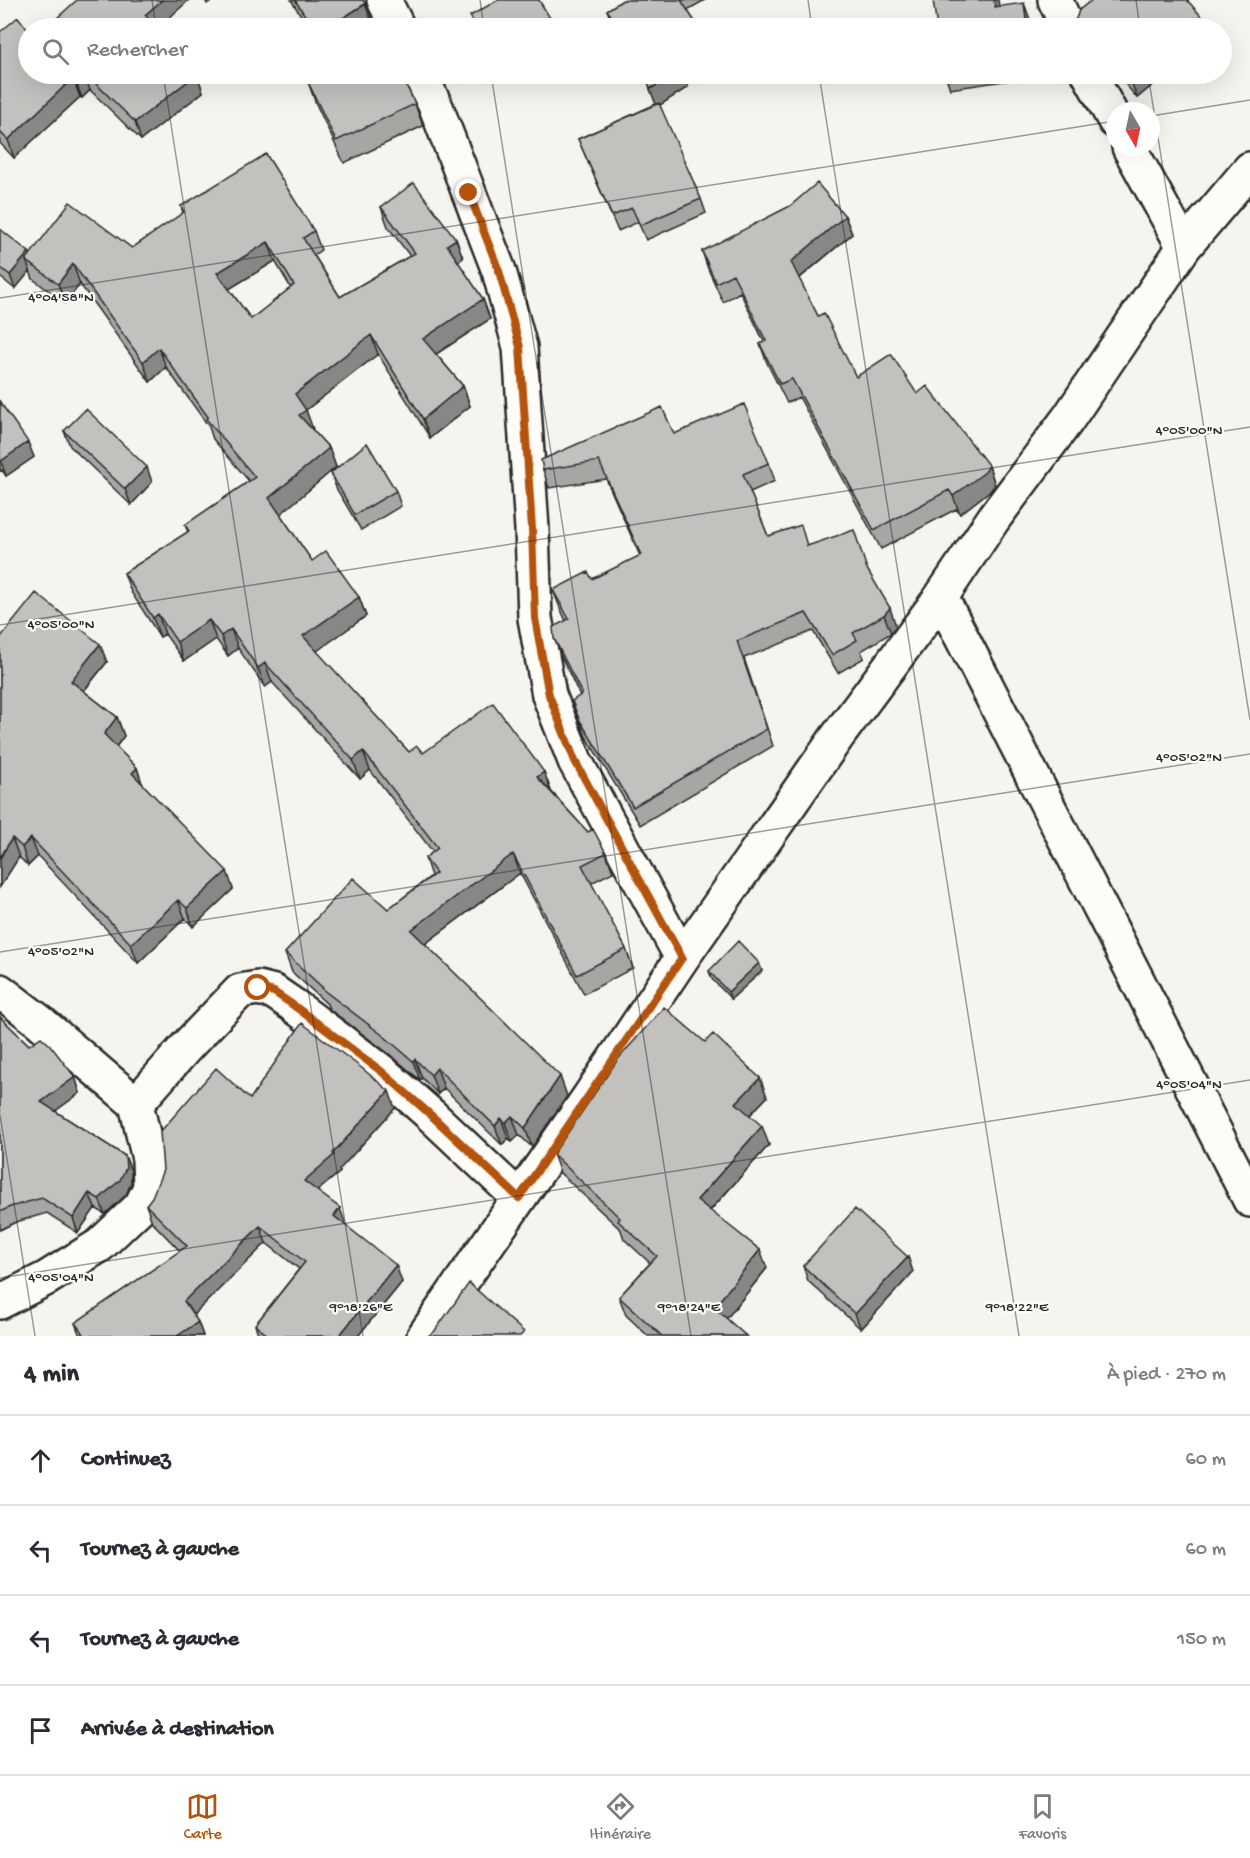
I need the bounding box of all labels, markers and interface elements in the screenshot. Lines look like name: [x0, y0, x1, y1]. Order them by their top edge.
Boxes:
search box: [18, 18, 1232, 84]
icon: search: [39, 35, 72, 68]
text: Rechercher: [87, 38, 187, 64]
north arrow: [1106, 102, 1160, 156]
route end: [455, 179, 481, 205]
text: 4°04'58"N: [28, 289, 94, 307]
text: 4°05'00"N: [1155, 422, 1223, 440]
text: 4°05'00"N: [27, 616, 95, 634]
text: 4°05'02"N: [1156, 749, 1222, 767]
text: 4°05'02"N: [28, 943, 94, 961]
route start: [244, 974, 270, 1000]
text: 4°05'04"N: [1156, 1076, 1222, 1094]
text: 4°05'04"N: [28, 1269, 94, 1287]
text: 9°18'26"E: [329, 1299, 393, 1317]
text: 9°18'24"E: [657, 1299, 721, 1317]
text: 9°18'22"E: [985, 1299, 1049, 1317]
text: 4 min: [24, 1360, 79, 1391]
text: À pied · 270 m: [1107, 1364, 1226, 1387]
icon: ahead: [24, 1444, 57, 1477]
text: Continuez: [81, 1447, 170, 1473]
text: 60 m: [1186, 1449, 1226, 1472]
icon: left: [24, 1534, 57, 1567]
text: Tournez à gauche: [81, 1537, 239, 1563]
text: 60 m: [1186, 1539, 1226, 1562]
icon: left: [24, 1624, 57, 1657]
text: Tournez à gauche: [81, 1627, 239, 1653]
text: 150 m: [1177, 1629, 1226, 1652]
icon: arrive: [24, 1714, 57, 1747]
text: Arrivée à destination: [81, 1717, 274, 1743]
tab: Carte: [184, 1790, 222, 1845]
tab: Itinéraire: [589, 1790, 651, 1845]
tab: Favoris: [1019, 1790, 1066, 1845]

